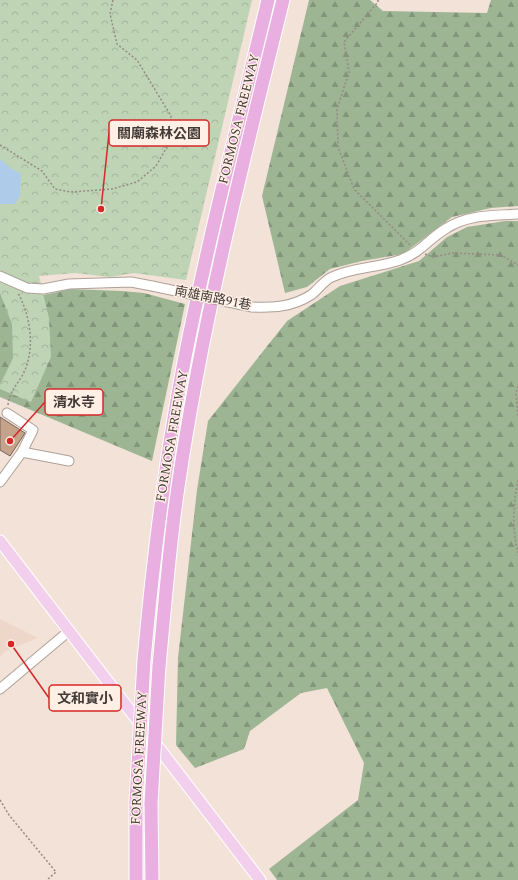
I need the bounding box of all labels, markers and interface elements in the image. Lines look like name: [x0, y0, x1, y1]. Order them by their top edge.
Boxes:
street label: FORMOSA FREEWAY: [213, 52, 265, 186]
callout: 關廟森林公園: [109, 120, 209, 146]
text: 關廟森林公園: [117, 123, 201, 144]
street label: 南雄南路91巷: [173, 281, 253, 315]
street label: FORMOSA FREEWAY: [151, 369, 193, 503]
callout: 清水寺: [45, 389, 103, 415]
text: 清水寺: [53, 392, 95, 413]
callout: 文和實小: [49, 685, 121, 711]
text: 文和實小: [57, 688, 113, 709]
street label: FORMOSA FREEWAY: [126, 691, 152, 825]

